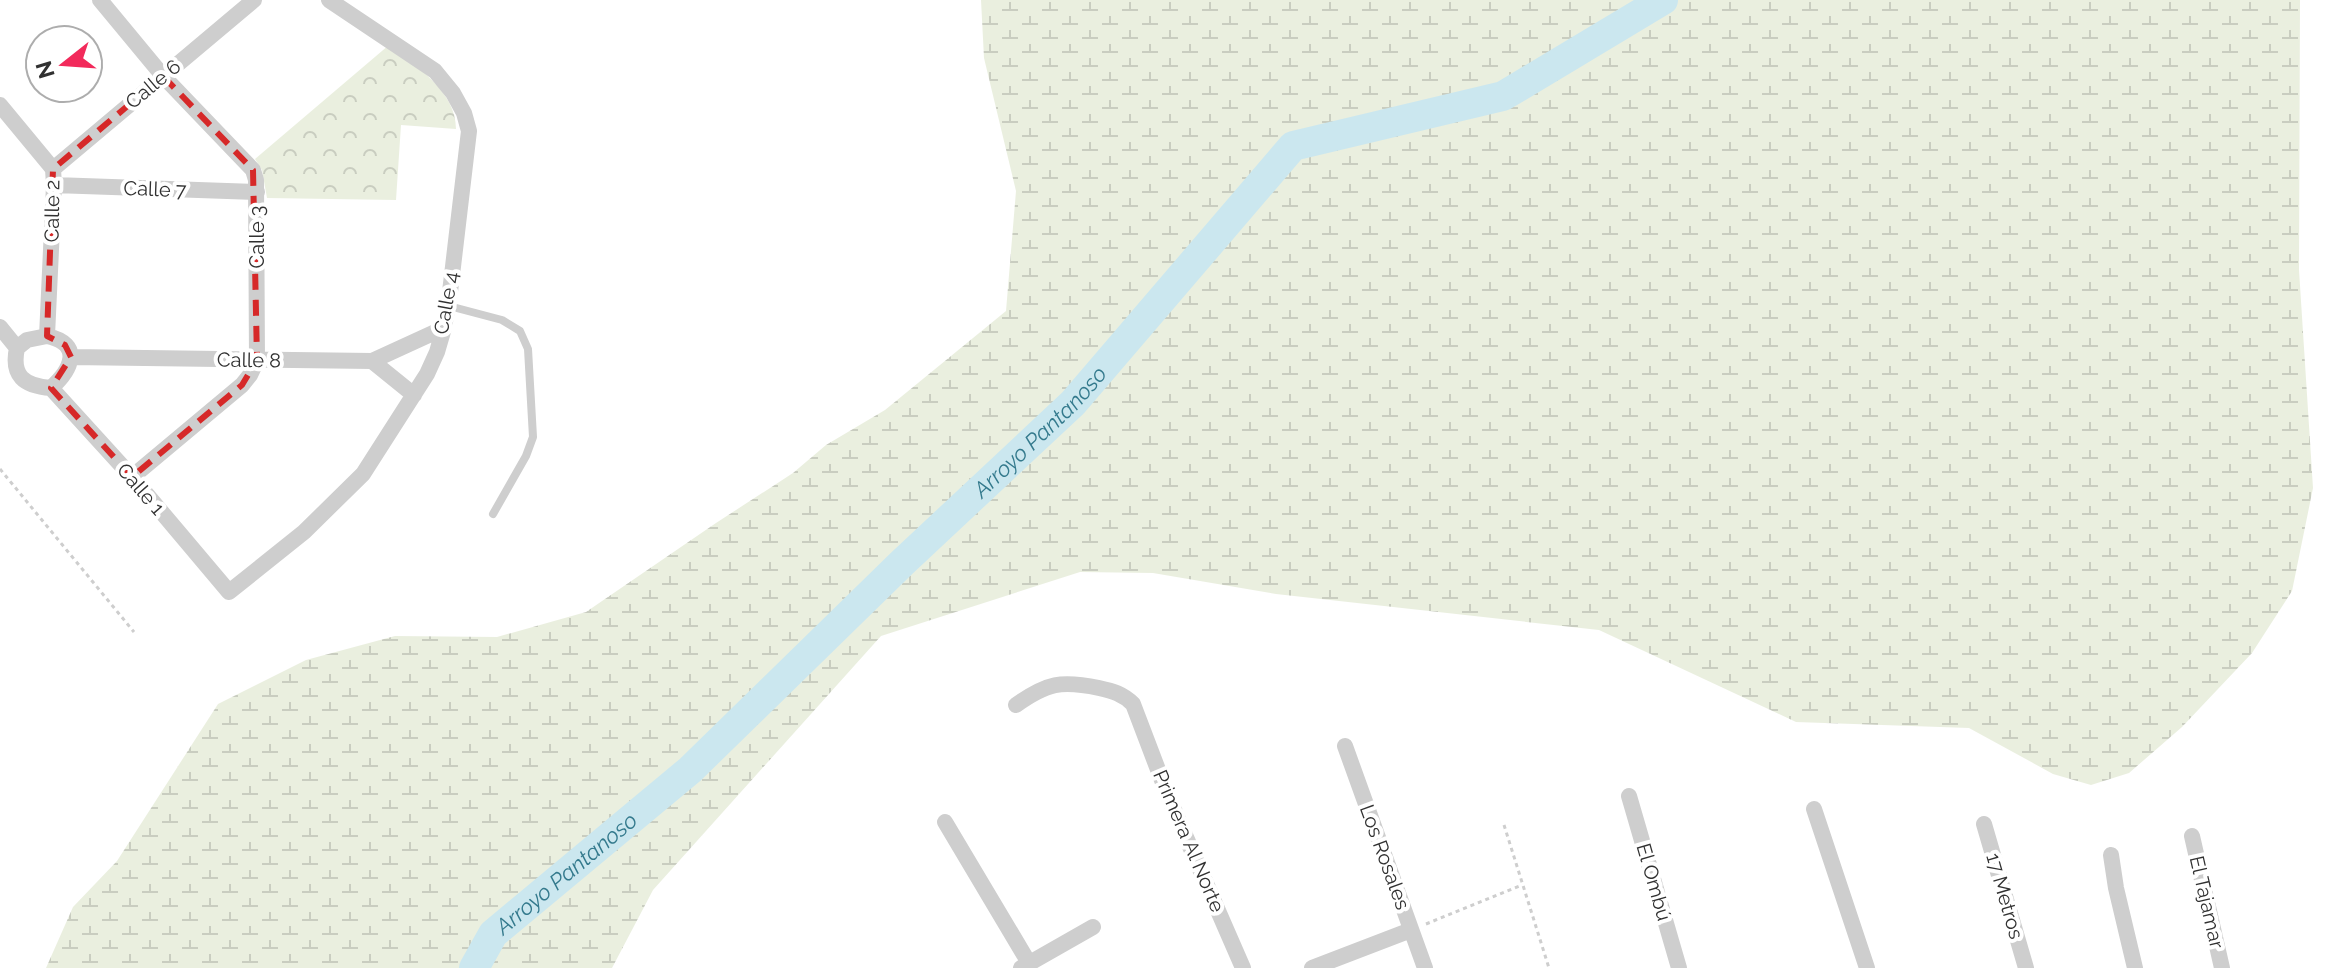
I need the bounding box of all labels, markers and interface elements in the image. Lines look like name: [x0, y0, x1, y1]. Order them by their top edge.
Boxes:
north arrow: [24, 24, 104, 104]
street label: Calle 6: [121, 54, 185, 114]
text: N: [30, 58, 60, 82]
street label: Calle 7: [123, 176, 187, 202]
street label: Calle 2: [39, 179, 65, 243]
street label: Calle 3: [245, 205, 269, 269]
street label: Calle 4: [429, 270, 463, 336]
street label: Calle 8: [217, 347, 281, 373]
water label: Arroyo Pantanoso: [967, 361, 1112, 503]
street label: Calle 1: [112, 458, 170, 520]
street label: Primera Al Norte: [1148, 766, 1230, 916]
street label: Los Rosales: [1355, 801, 1415, 913]
water label: Arroyo Pantanoso: [489, 807, 642, 940]
street label: El Ombú: [1631, 840, 1677, 924]
street label: 17 Metros: [1981, 850, 2029, 942]
street label: El Tajamar: [2185, 853, 2229, 951]

